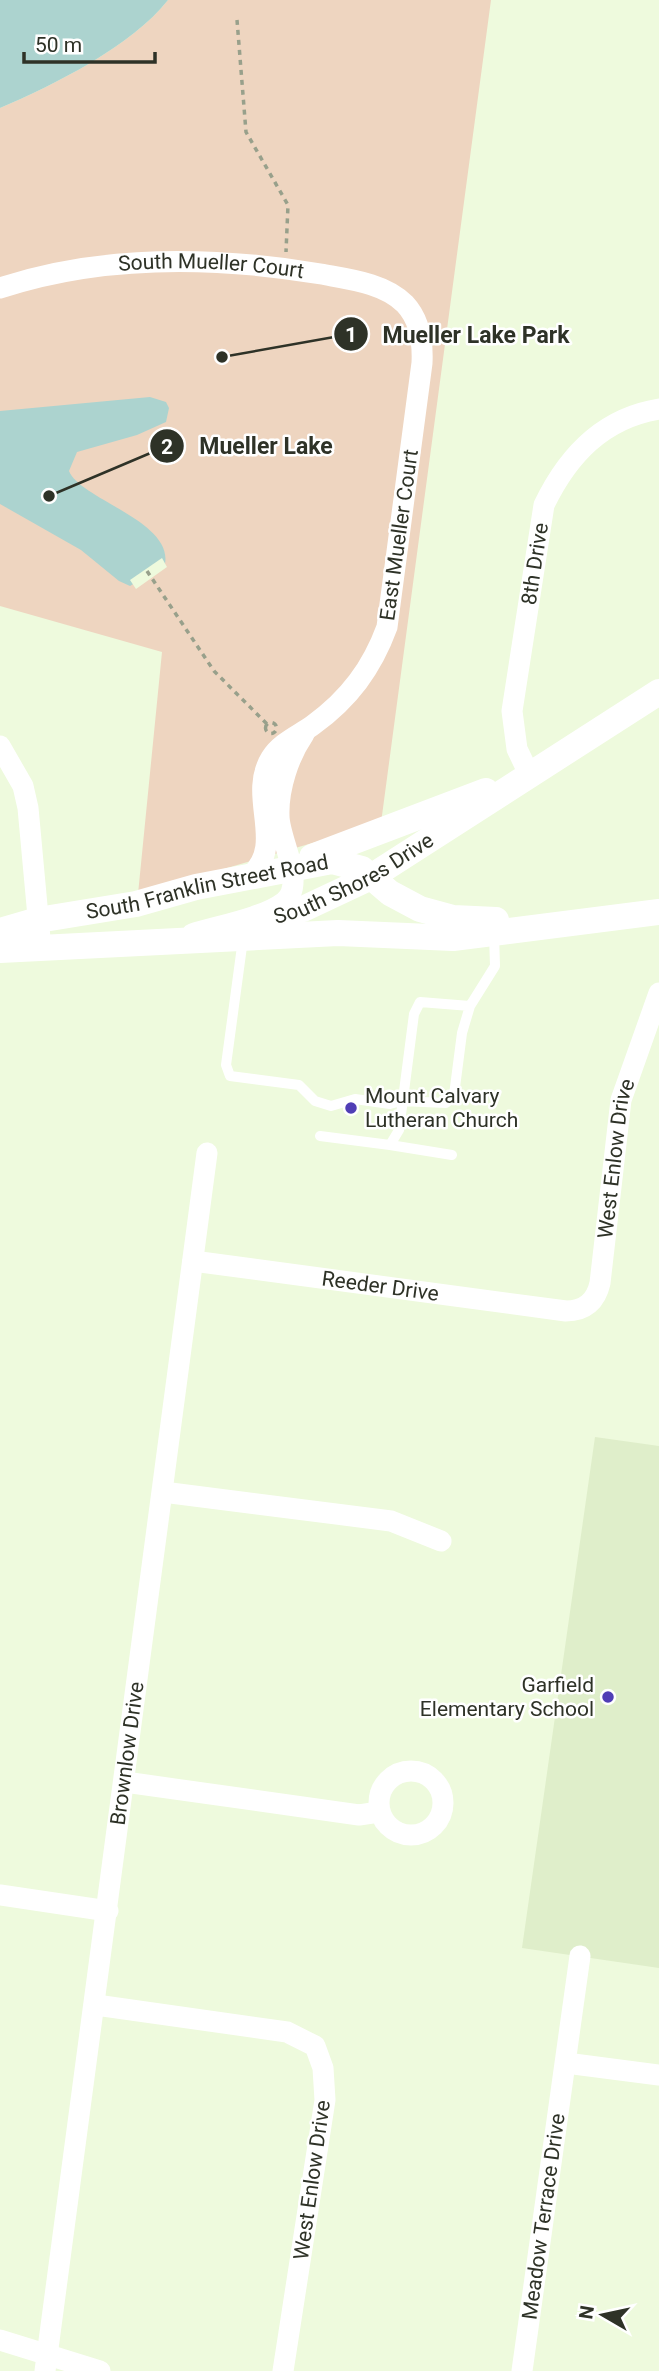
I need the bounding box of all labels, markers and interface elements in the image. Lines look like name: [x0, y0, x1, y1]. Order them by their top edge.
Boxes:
scale bar: [24, 21, 156, 65]
text: 50 m: [35, 33, 82, 57]
street label: South Mueller Court: [117, 249, 306, 283]
callout: Mueller Lake Park: [333, 312, 583, 356]
text: Mueller Lake Park: [383, 322, 570, 349]
text: 1: [345, 323, 357, 347]
callout: Mueller Lake: [150, 424, 346, 468]
text: Mueller Lake: [199, 433, 333, 460]
text: 2: [161, 435, 173, 459]
street label: East Mueller Court: [375, 448, 423, 622]
street label: 8th Drive: [517, 521, 553, 607]
street label: South Shores Drive: [271, 828, 438, 929]
street label: South Franklin Street Road: [84, 850, 330, 924]
street label: West Enlow Drive: [593, 1075, 640, 1240]
place label: Mount Calvary Lutheran Church: [365, 1084, 518, 1132]
marker: Mount Calvary Lutheran Church: [343, 1100, 359, 1116]
street label: Reeder Drive: [320, 1266, 440, 1306]
place label: Garfield Elementary School: [420, 1673, 594, 1721]
street label: Brownlow Drive: [106, 1680, 149, 1827]
marker: Garfield Elementary School: [600, 1689, 616, 1705]
street label: West Enlow Drive: [289, 2099, 335, 2261]
street label: Meadow Terrace Drive: [517, 2112, 570, 2321]
north arrow: [568, 2280, 638, 2350]
text: N: [574, 2304, 599, 2321]

